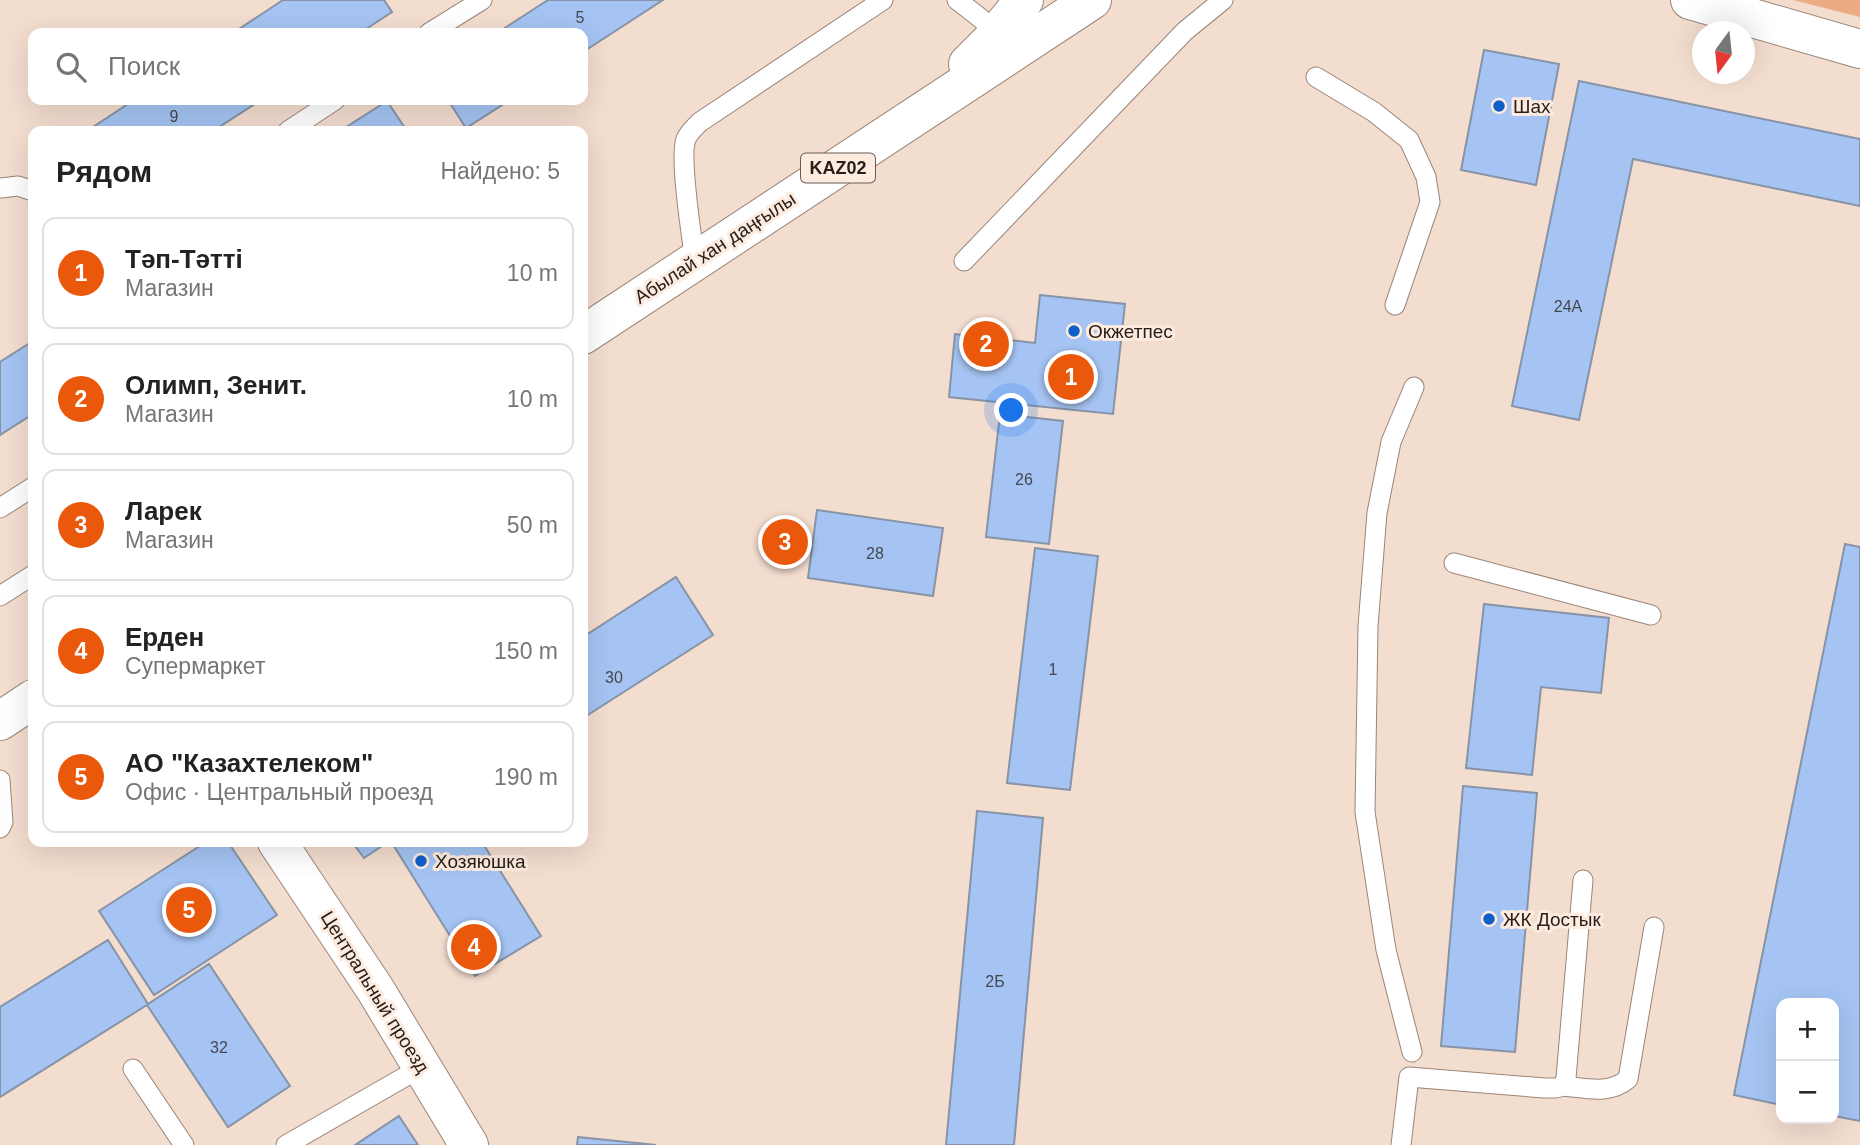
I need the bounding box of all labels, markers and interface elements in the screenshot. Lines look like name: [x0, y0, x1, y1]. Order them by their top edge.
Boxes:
house number: 5: [576, 9, 585, 26]
north arrow: [1692, 21, 1755, 84]
search box: [28, 28, 588, 105]
icon: search: [52, 48, 90, 86]
text: Поиск: [108, 51, 180, 81]
place label: Шах: [1513, 96, 1551, 117]
marker: Шах: [1491, 98, 1507, 114]
house number: 9: [170, 108, 179, 125]
road number: KАZ02: [801, 154, 875, 182]
text: Рядом: [56, 155, 152, 188]
text: Найдено: 5: [440, 158, 560, 184]
street label: Абылай хан даңғылы: [631, 188, 799, 308]
text: Тәп-Тәтті: [125, 244, 243, 274]
text: 1: [75, 260, 87, 286]
text: 10 m: [507, 260, 558, 286]
text: Магазин: [125, 275, 214, 301]
house number: 24А: [1554, 298, 1583, 315]
pin: 2: [963, 318, 1009, 370]
place label: Окжетпес: [1088, 321, 1173, 342]
marker: Окжетпес: [1066, 323, 1082, 339]
pin: 1: [1048, 351, 1094, 403]
text: Олимп, Зенит.: [125, 370, 307, 400]
text: 2: [75, 386, 87, 412]
text: 10 m: [507, 386, 558, 412]
your location: [994, 393, 1028, 427]
text: Магазин: [125, 401, 214, 427]
house number: 26: [1015, 471, 1033, 488]
text: Ларек: [125, 496, 202, 526]
text: 3: [75, 512, 87, 538]
text: 50 m: [507, 512, 558, 538]
pin: 3: [762, 516, 808, 568]
text: Магазин: [125, 527, 214, 553]
house number: 28: [866, 545, 884, 562]
text: Ерден: [125, 622, 204, 652]
text: 4: [75, 638, 87, 664]
text: 150 m: [494, 638, 558, 664]
text: Супермаркет: [125, 653, 265, 679]
house number: 1: [1049, 661, 1058, 678]
house number: 30: [605, 669, 623, 686]
text: АО "Казахтелеком": [125, 748, 373, 778]
text: 5: [75, 764, 87, 790]
text: 190 m: [494, 764, 558, 790]
text: Офис · Центральный проезд: [125, 779, 433, 805]
place label: Хозяюшка: [435, 851, 526, 872]
marker: Хозяюшка: [413, 853, 429, 869]
pin: 5: [166, 884, 212, 936]
street label: Центральный проезд: [317, 907, 433, 1077]
place label: ЖК Достык: [1503, 909, 1601, 930]
marker: ЖК Достык: [1481, 911, 1497, 927]
pin: 4: [451, 921, 497, 973]
house number: 2Б: [985, 973, 1005, 990]
map controls: [1776, 998, 1839, 1124]
button: +: [1776, 998, 1839, 1061]
house number: 32: [210, 1039, 228, 1056]
button: −: [1776, 1061, 1839, 1124]

